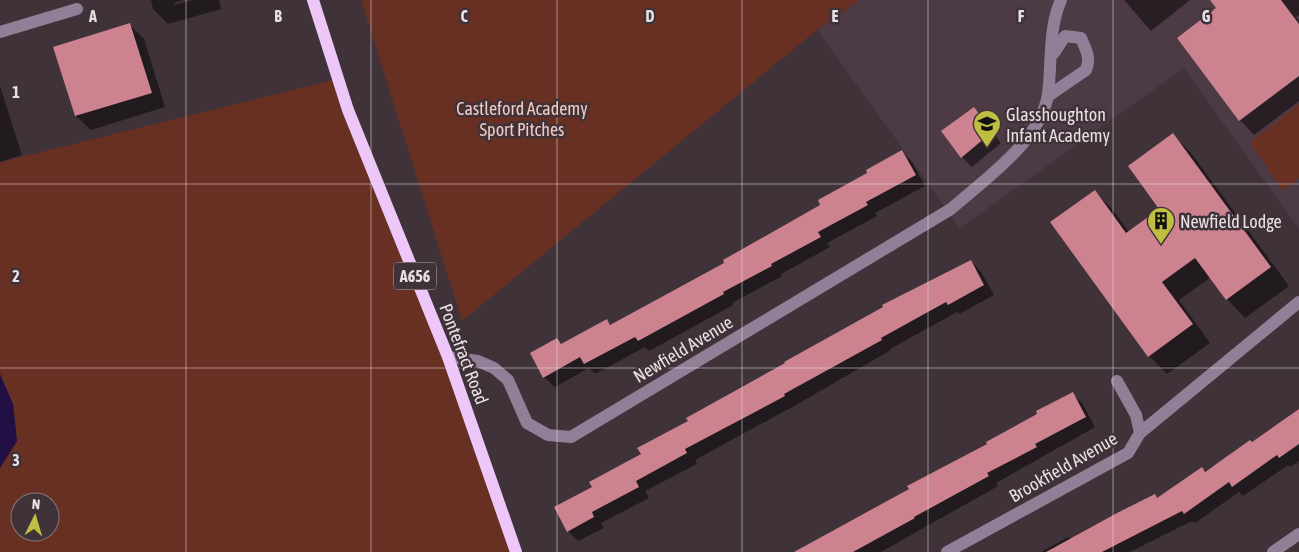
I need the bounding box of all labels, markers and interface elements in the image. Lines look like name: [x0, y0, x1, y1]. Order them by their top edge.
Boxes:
text: A: [88, 7, 97, 25]
text: B: [274, 7, 282, 25]
text: C: [460, 7, 468, 25]
text: D: [646, 7, 655, 25]
text: E: [832, 7, 839, 25]
text: F: [1018, 7, 1025, 25]
text: G: [1202, 7, 1211, 25]
text: 1: [12, 83, 20, 101]
park label: Castleford Academy Sport Pitches: [456, 98, 588, 140]
place label: Glasshoughton Infant Academy: [1006, 104, 1110, 146]
school or university icon: Glasshoughton Infant Academy: [972, 109, 1002, 148]
building icon: Newfield Lodge: [1146, 206, 1176, 245]
place label: Newfield Lodge: [1180, 211, 1282, 232]
road number: A656: [394, 262, 436, 290]
text: 2: [12, 267, 20, 285]
street label: Pontefract Road: [435, 301, 493, 407]
street label: Newfield Avenue: [630, 311, 736, 387]
street label: Brookfield Avenue: [1005, 428, 1121, 506]
text: 3: [12, 451, 20, 469]
north arrow: [10, 492, 60, 542]
text: N: [31, 496, 41, 512]

